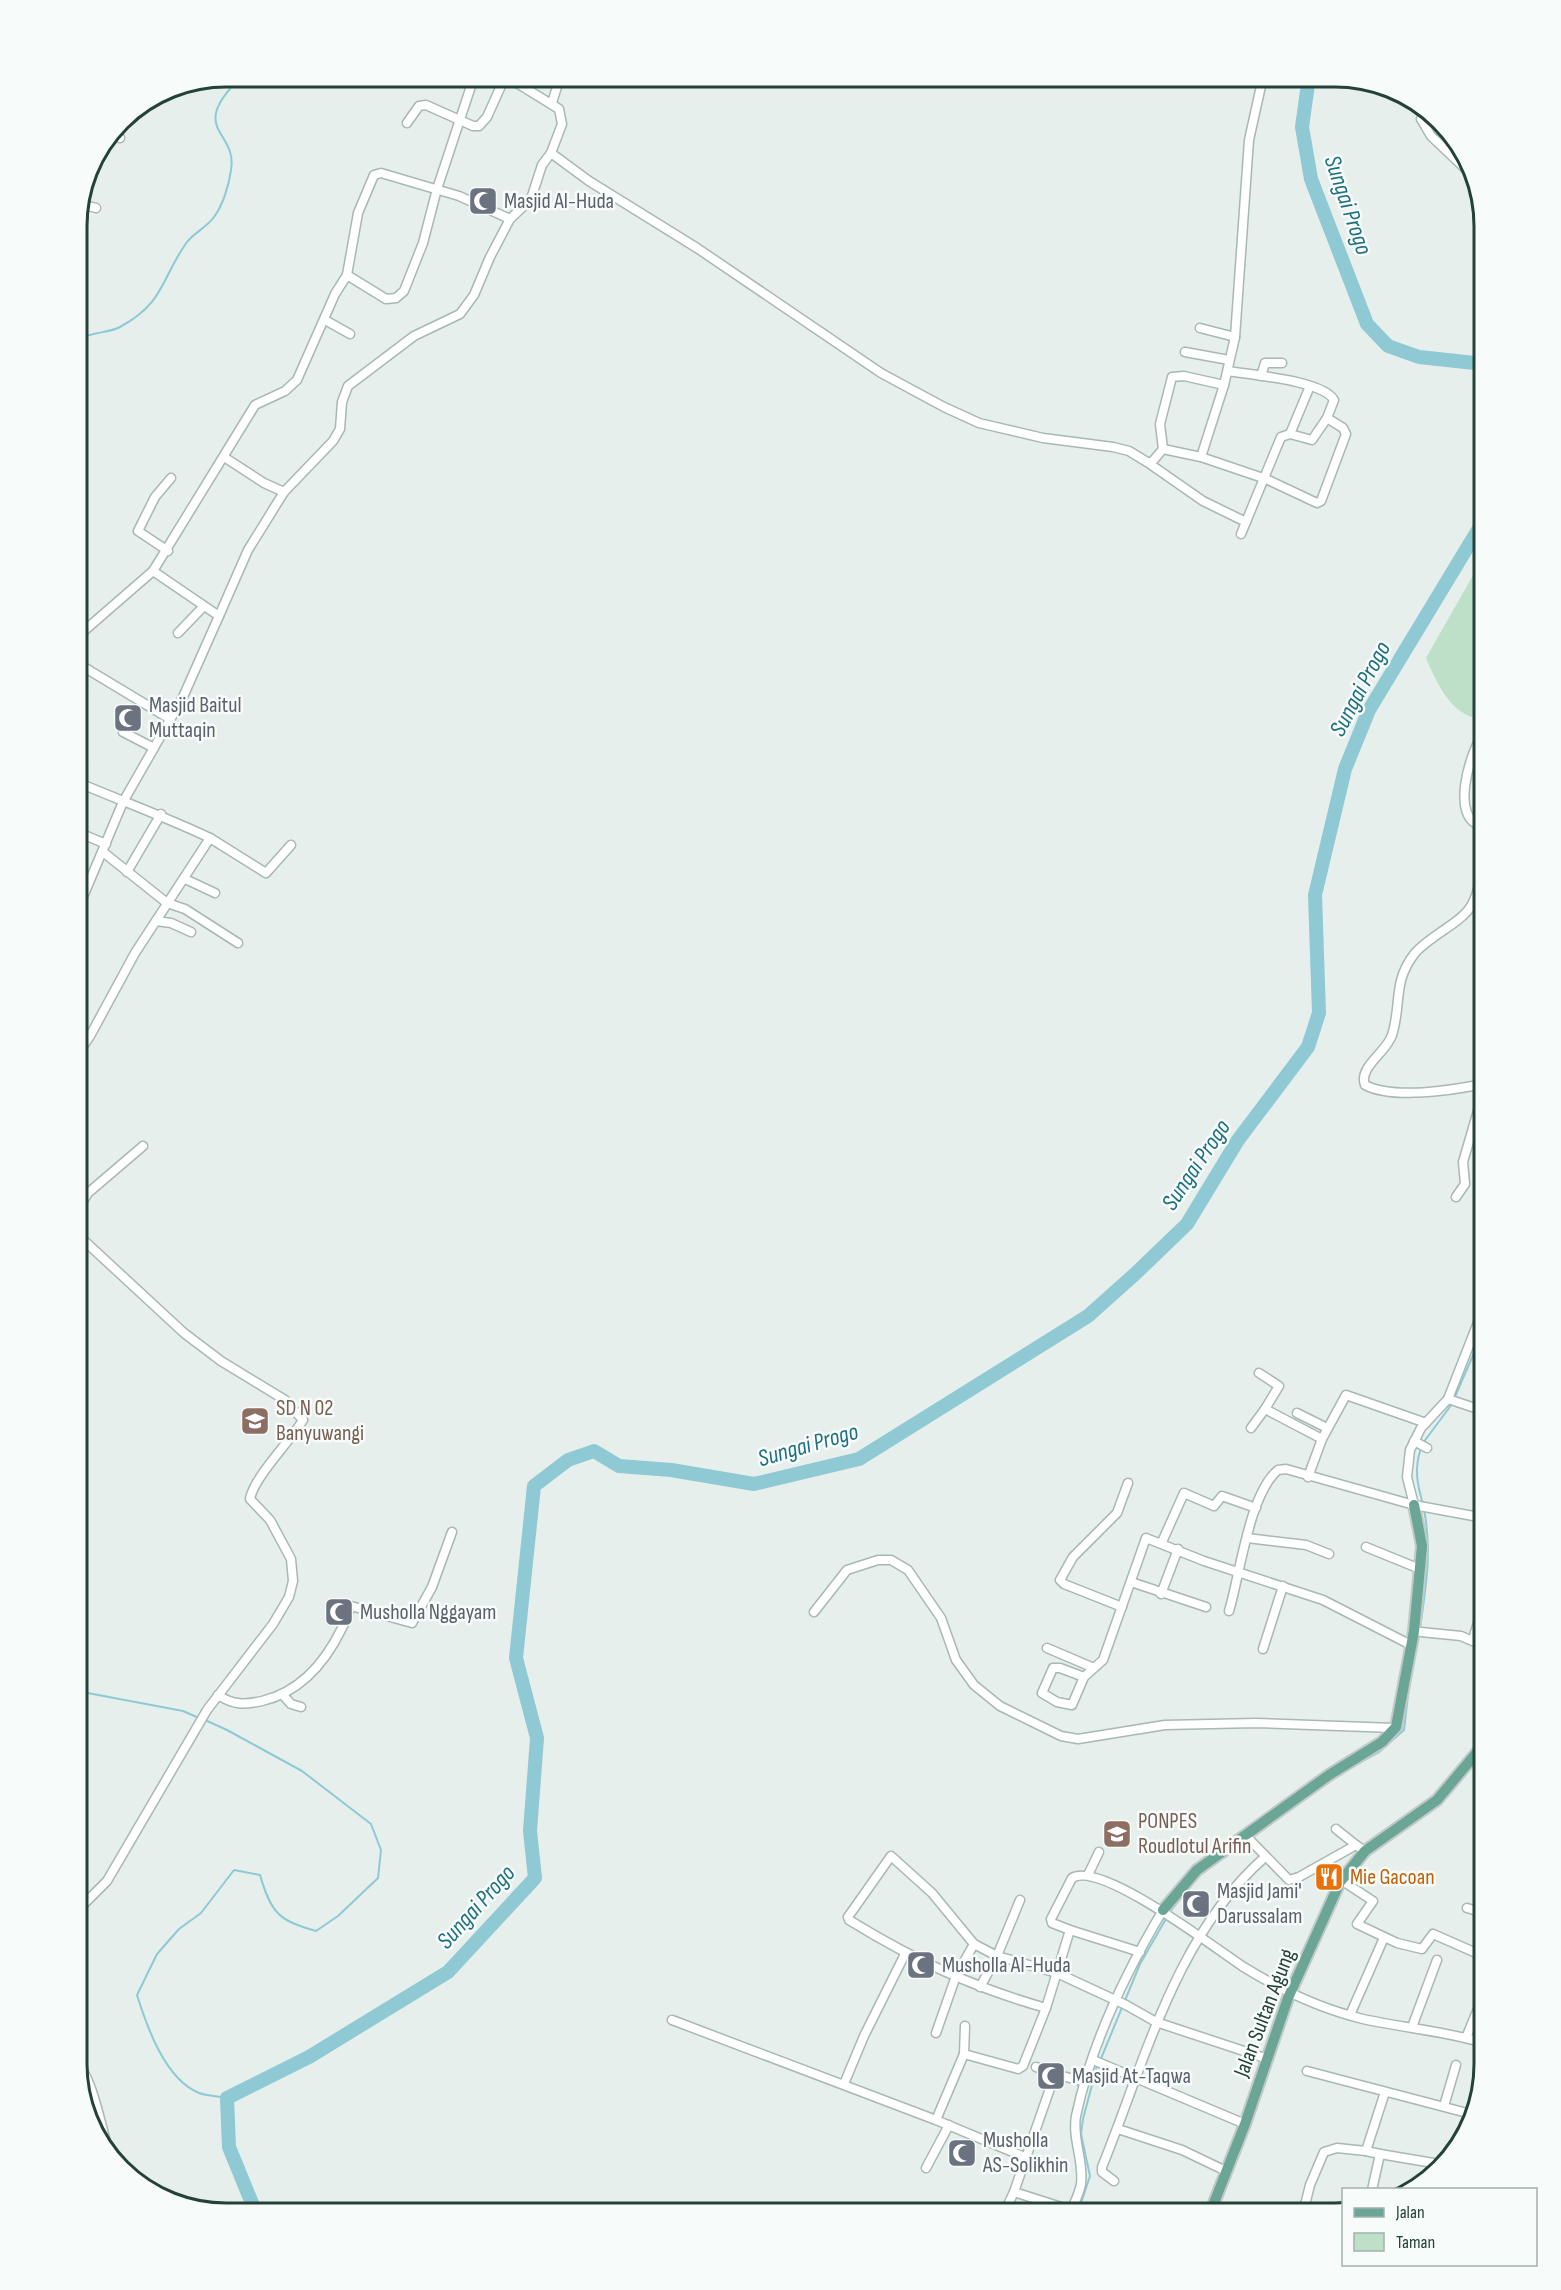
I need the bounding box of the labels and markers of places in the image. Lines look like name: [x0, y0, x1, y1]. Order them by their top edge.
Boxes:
mosque icon: Masjid Al-Huda: [467, 185, 499, 217]
place label: Masjid Al-Huda: [504, 188, 614, 215]
place label: Masjid Baitul Muttaqin: [149, 692, 242, 744]
mosque icon: Masjid Baitul Muttaqin: [112, 702, 144, 734]
place label: SD N 02 Banyuwangi: [276, 1395, 364, 1447]
school or university icon: SD N 02 Banyuwangi: [239, 1405, 271, 1437]
mosque icon: Musholla Nggayam: [323, 1596, 355, 1628]
place label: Musholla Nggayam: [360, 1599, 496, 1626]
place label: PONPES Roudlotul Arifin: [1138, 1808, 1251, 1860]
school or university icon: PONPES Roudlotul Arifin: [1101, 1818, 1133, 1850]
restaurant icon: Mie Gacoan: [1313, 1861, 1345, 1893]
place label: Mie Gacoan: [1350, 1864, 1435, 1891]
place label: Masjid Jami' Darussalam: [1217, 1878, 1302, 1930]
mosque icon: Masjid Jami' Darussalam: [1180, 1888, 1212, 1920]
mosque icon: Musholla Al-Huda: [905, 1949, 937, 1981]
place label: Musholla Al-Huda: [942, 1952, 1071, 1979]
mosque icon: Masjid At-Taqwa: [1035, 2060, 1067, 2092]
place label: Masjid At-Taqwa: [1072, 2063, 1191, 2090]
place label: Musholla AS-Solikhin: [982, 2127, 1068, 2179]
mosque icon: Musholla AS-Solikhin: [946, 2137, 978, 2169]

